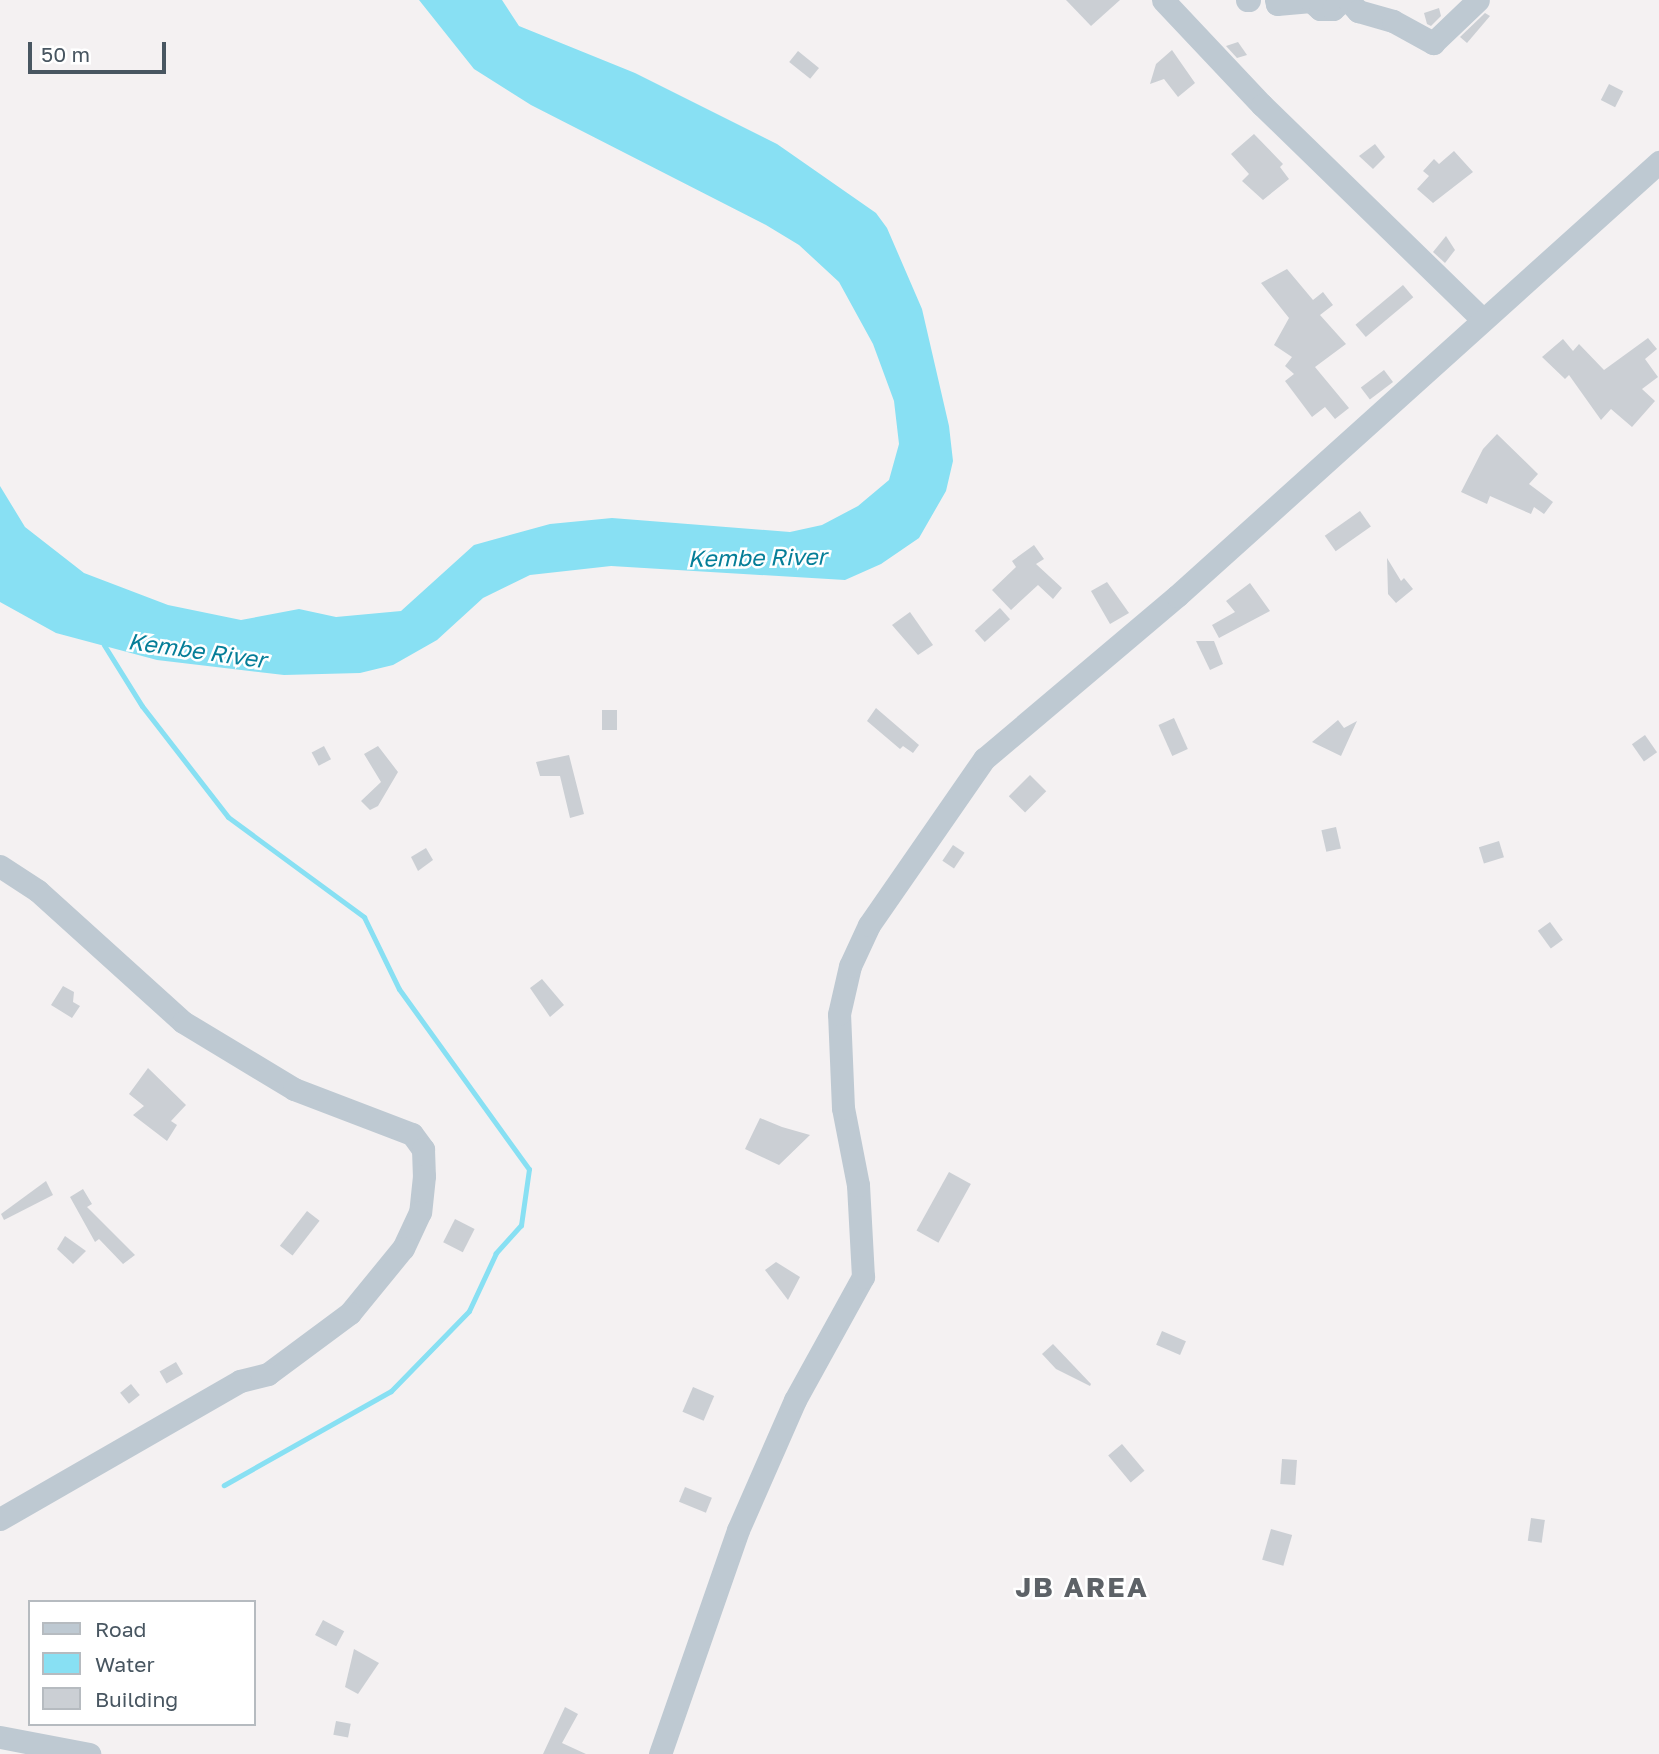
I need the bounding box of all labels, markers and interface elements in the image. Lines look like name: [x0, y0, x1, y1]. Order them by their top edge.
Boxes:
scale bar: [32, 28, 170, 72]
text: 50 m: [41, 41, 90, 67]
water label: Kembe River: [687, 542, 827, 572]
water label: Kembe River: [126, 627, 268, 673]
district label: JB AREA: [1016, 1570, 1148, 1604]
legend: [28, 1600, 256, 1726]
text: Road: [95, 1616, 146, 1642]
text: Water: [95, 1651, 155, 1677]
text: Building: [95, 1686, 178, 1712]

